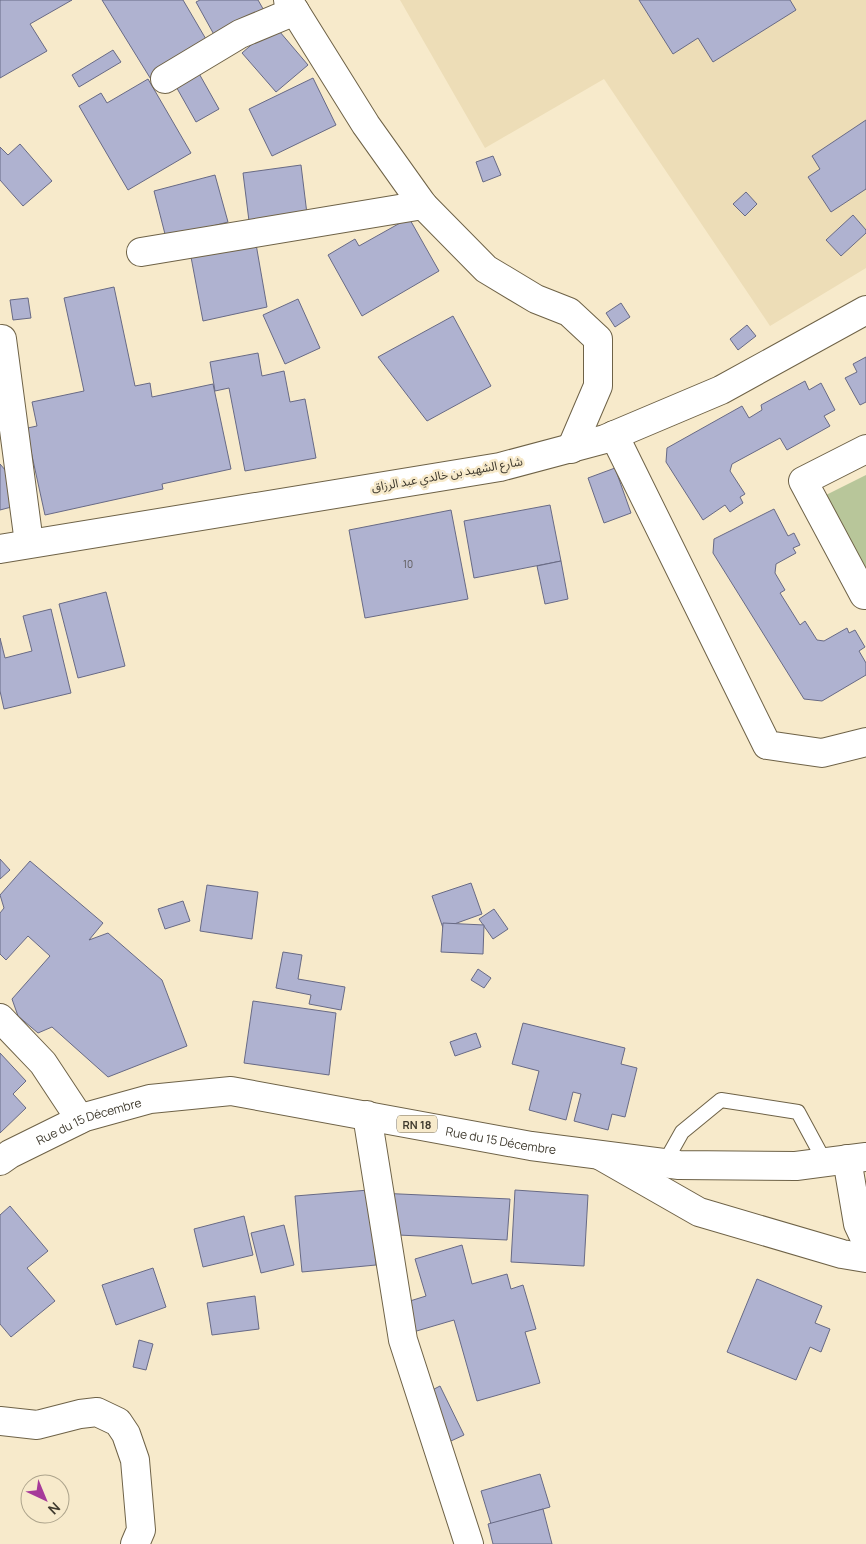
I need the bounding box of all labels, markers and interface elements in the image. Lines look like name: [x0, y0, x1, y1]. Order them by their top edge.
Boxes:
street label: شارع الشهيد بن خالدي عبد الرزاق: [370, 452, 524, 497]
house number: 10: [403, 557, 413, 571]
street label: Rue du 15 Décembre: [33, 1093, 143, 1148]
road number: RN 18: [397, 1116, 437, 1132]
street label: Rue du 15 Décembre: [444, 1122, 557, 1158]
north arrow: [20, 1474, 70, 1524]
text: N: [44, 1498, 65, 1519]

